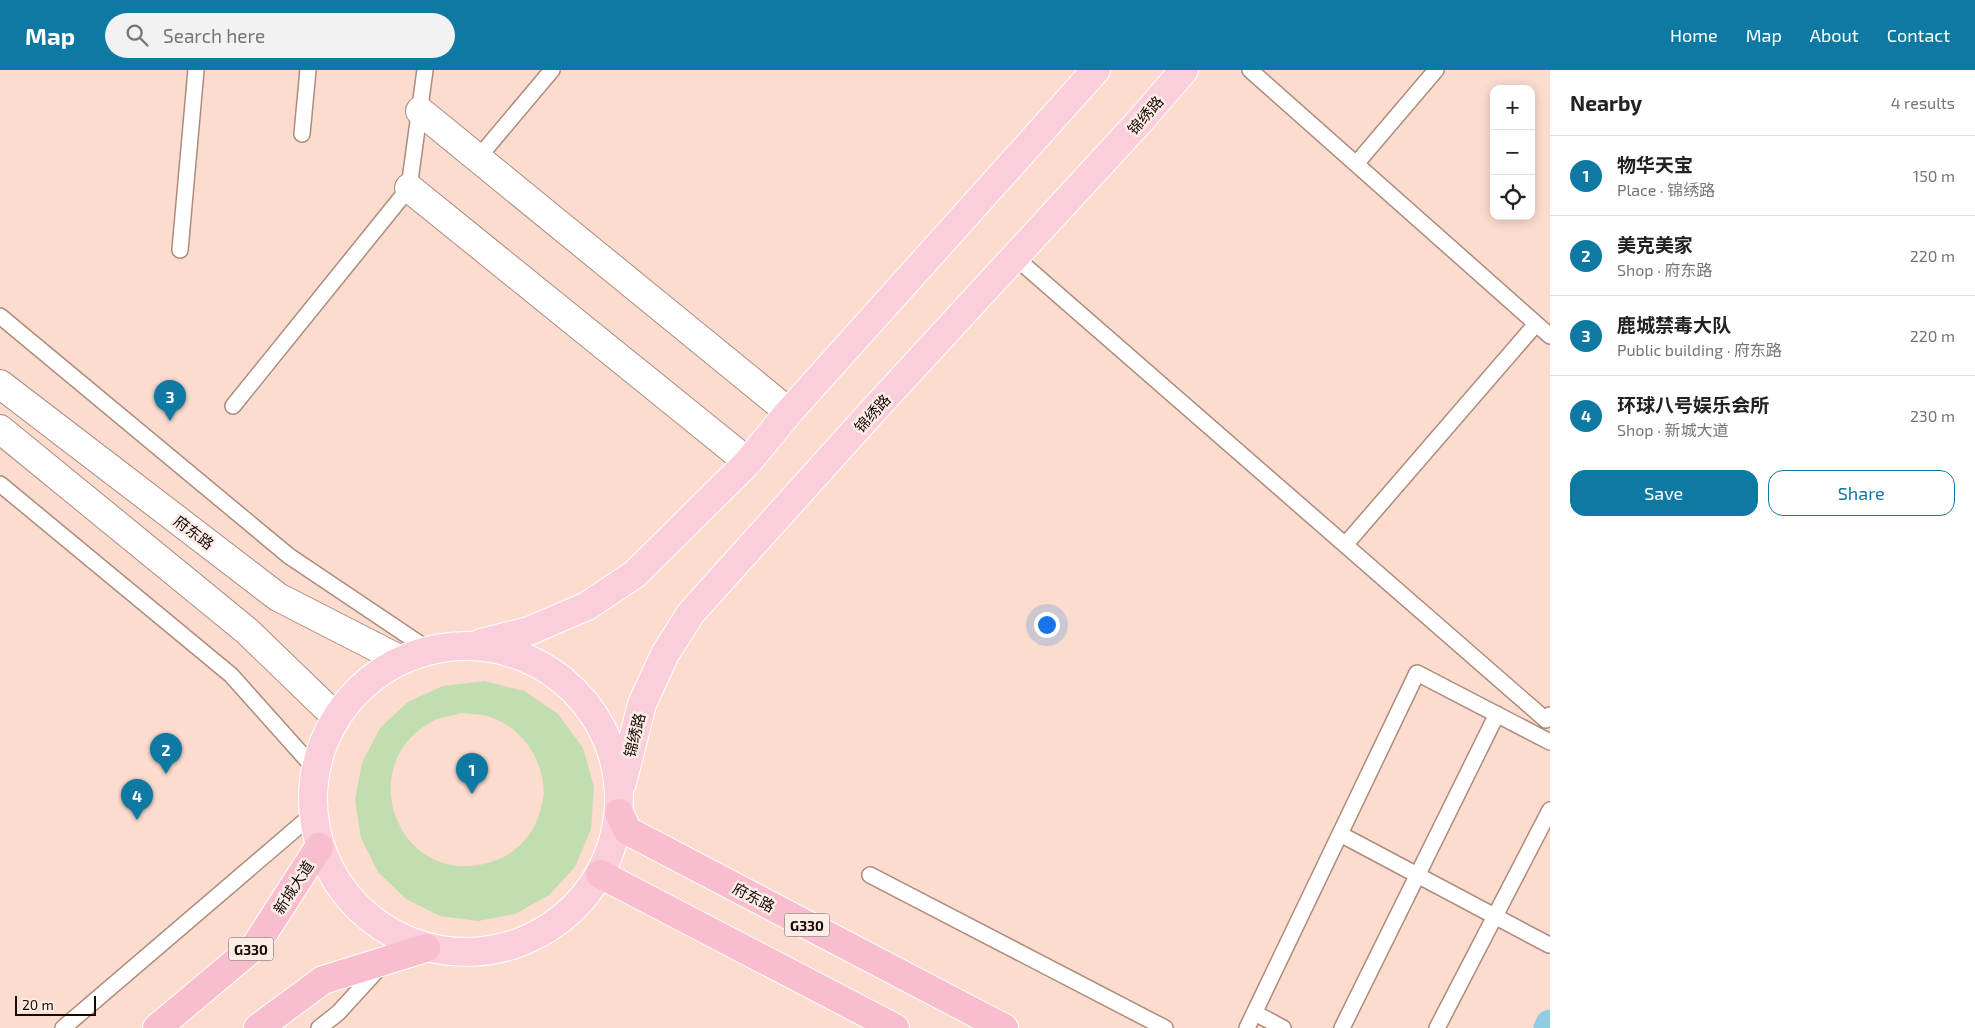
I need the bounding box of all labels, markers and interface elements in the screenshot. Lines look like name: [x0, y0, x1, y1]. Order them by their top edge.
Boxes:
search box: [105, 13, 455, 58]
text: Map: [25, 21, 75, 50]
icon: search: [123, 21, 151, 49]
text: Search here: [163, 24, 265, 47]
text: Home: [1670, 24, 1718, 46]
text: Map: [1746, 24, 1782, 46]
text: About: [1810, 24, 1859, 46]
text: Contact: [1887, 24, 1950, 46]
map controls: [1490, 85, 1535, 220]
button: +: [1490, 85, 1535, 130]
text: Nearby: [1570, 90, 1642, 115]
street label: 锦绣路: [1123, 92, 1167, 138]
text: 4 results: [1891, 93, 1955, 112]
button: −: [1490, 130, 1535, 175]
text: 物华天宝: [1617, 153, 1693, 176]
text: 1: [1583, 166, 1589, 185]
text: 150 m: [1913, 166, 1955, 185]
button: locate: [1490, 175, 1535, 220]
text: Place · 锦绣路: [1617, 180, 1715, 199]
text: 美克美家: [1617, 233, 1693, 256]
text: 2: [1581, 246, 1591, 265]
text: 220 m: [1910, 246, 1955, 265]
text: Shop · 府东路: [1617, 260, 1713, 279]
text: 鹿城禁毒大队: [1617, 313, 1731, 336]
text: 3: [1581, 326, 1591, 345]
text: 220 m: [1910, 326, 1955, 345]
text: Public building · 府东路: [1617, 340, 1782, 359]
pin: 3: [154, 380, 186, 421]
street label: 锦绣路: [850, 390, 894, 436]
text: 环球八号娱乐会所: [1617, 393, 1769, 416]
text: 4: [1581, 406, 1591, 425]
text: 230 m: [1910, 406, 1955, 425]
text: Shop · 新城大道: [1617, 420, 1729, 439]
button: Save: [1570, 470, 1758, 516]
button: Share: [1768, 470, 1955, 516]
street label: 府东路: [171, 511, 217, 553]
your location: [1034, 612, 1060, 638]
street label: 锦绣路: [620, 711, 648, 759]
pin: 2: [150, 733, 182, 774]
pin: 1: [456, 753, 488, 794]
pin: 4: [121, 779, 153, 820]
street label: 新城大道: [269, 857, 317, 917]
street label: 府东路: [730, 878, 778, 916]
road number: G330: [784, 914, 830, 936]
road number: G330: [228, 938, 274, 961]
scale bar: [15, 993, 96, 1016]
text: 20 m: [22, 996, 54, 1013]

